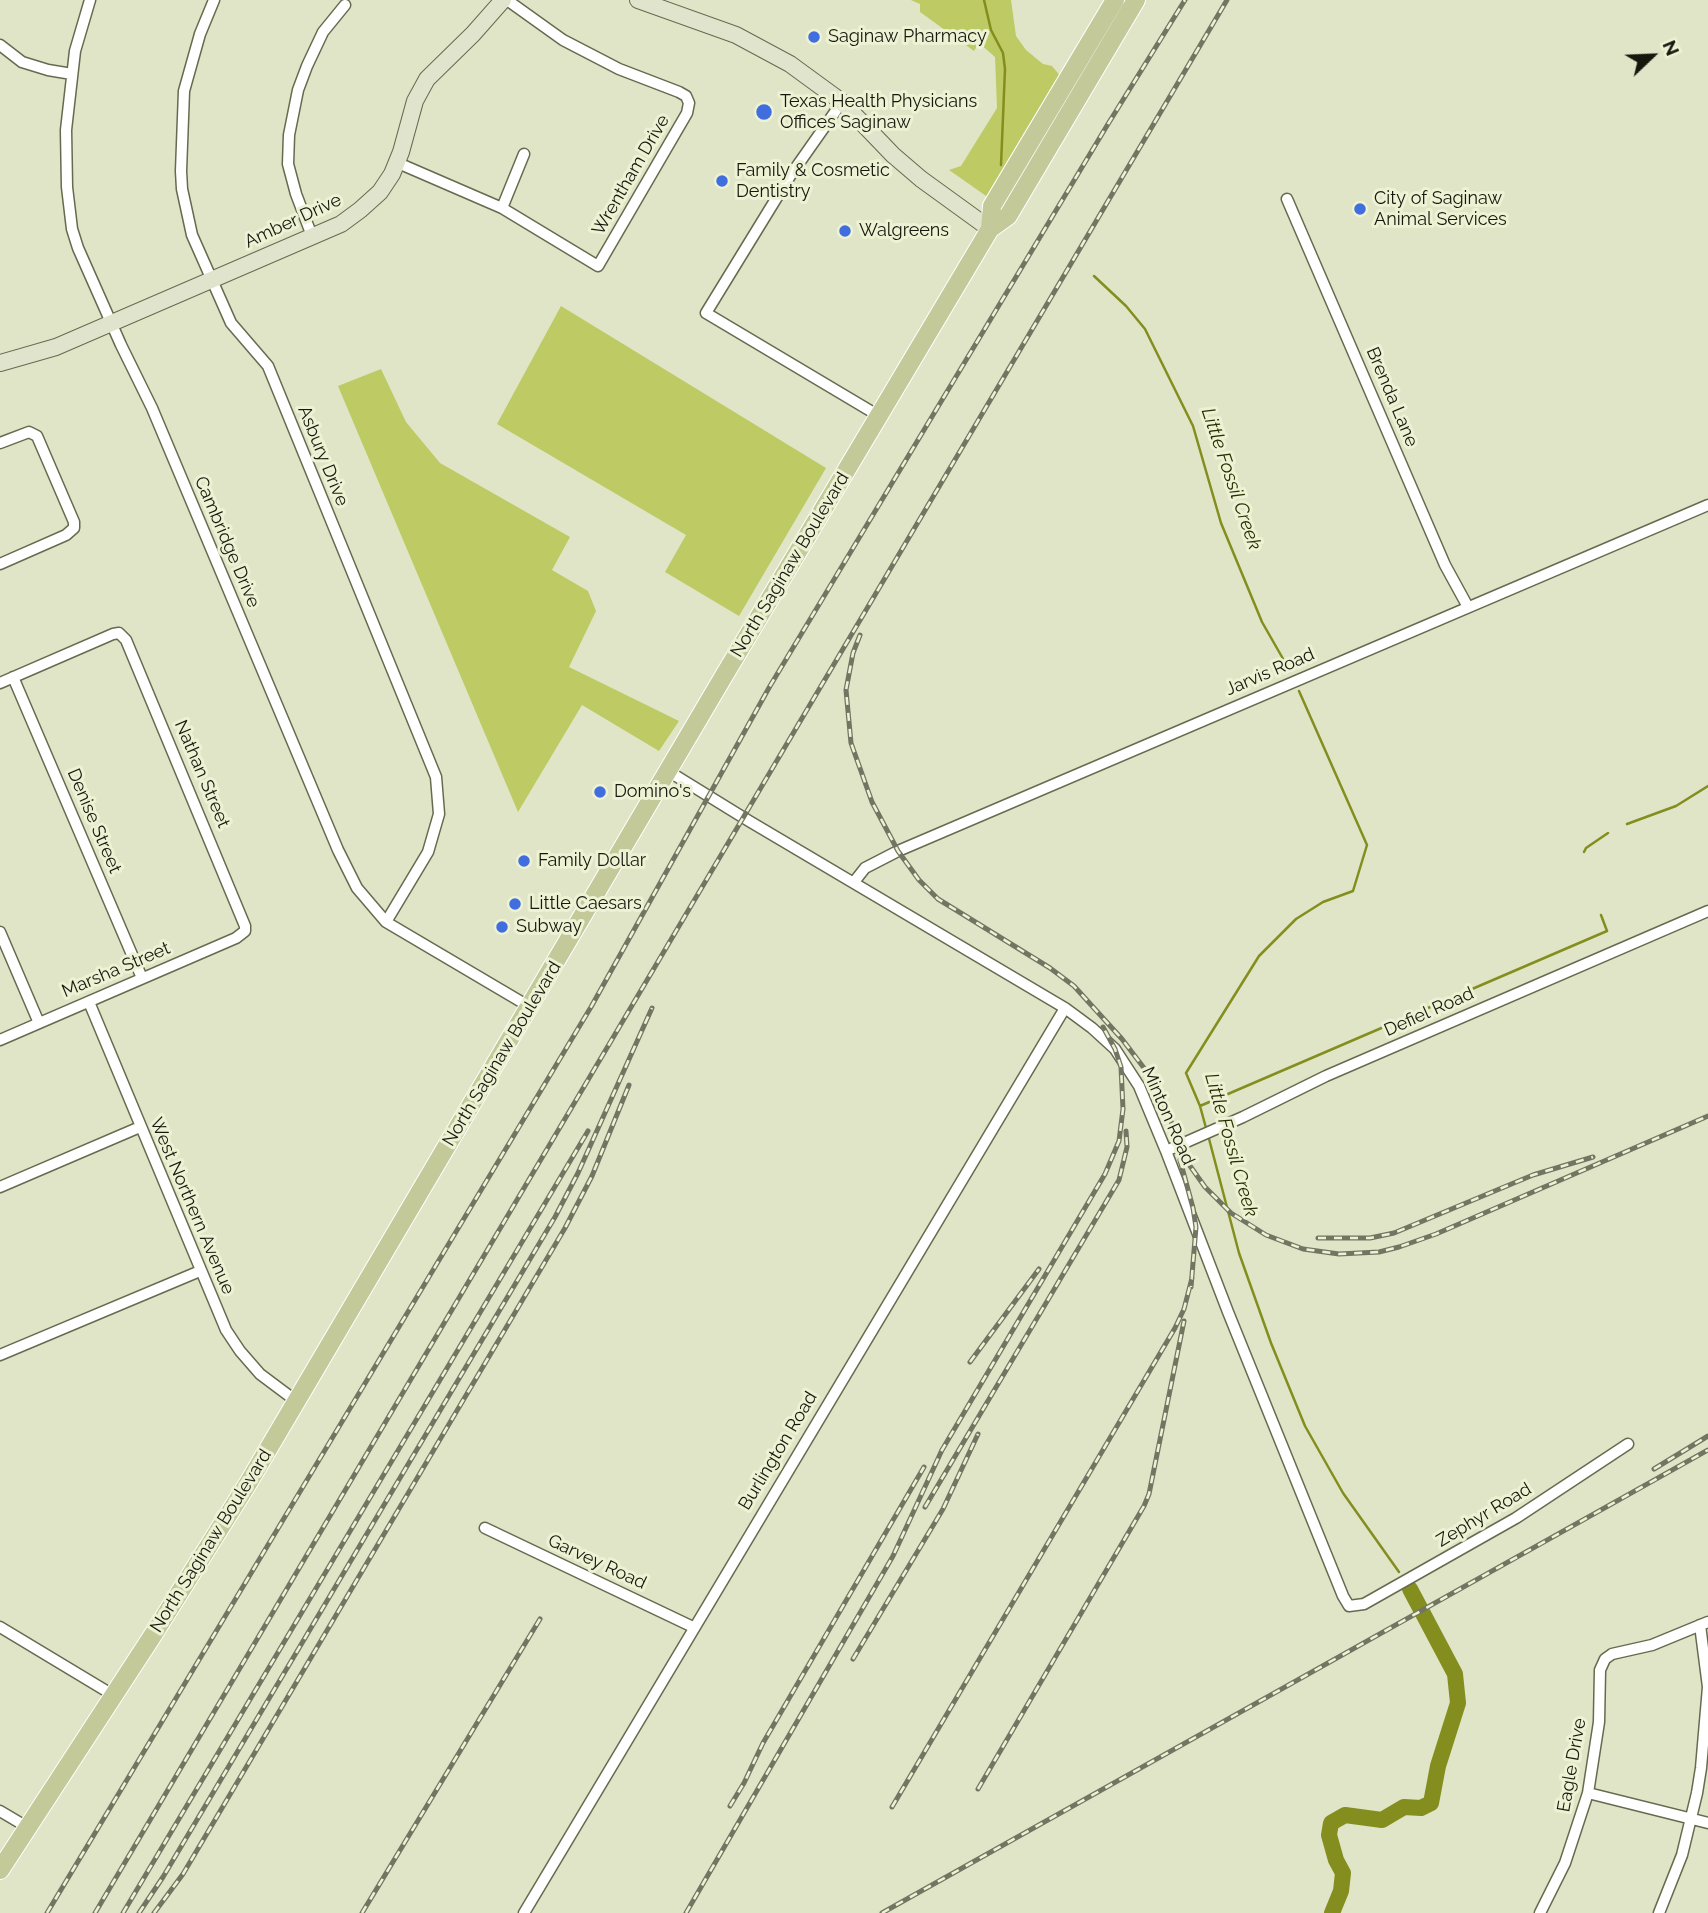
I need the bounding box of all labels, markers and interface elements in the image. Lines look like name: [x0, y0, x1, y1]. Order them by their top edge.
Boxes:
north arrow: [1617, 21, 1687, 91]
place label: Saginaw Pharmacy: [828, 26, 987, 48]
marker: Saginaw Pharmacy: [806, 29, 822, 45]
text: N: [1658, 37, 1684, 59]
place label: Texas Health Physicians Offices Saginaw: [780, 91, 977, 134]
marker: Texas Health Physicians Offices Saginaw: [754, 102, 774, 122]
street label: Wrentham Drive: [588, 111, 674, 239]
place label: Family & Cosmetic Dentistry: [736, 160, 890, 202]
marker: Family & Cosmetic Dentistry: [714, 173, 730, 189]
place label: City of Saginaw Animal Services: [1374, 188, 1507, 230]
street label: Amber Drive: [241, 189, 345, 253]
marker: City of Saginaw Animal Services: [1352, 201, 1368, 217]
place label: Walgreens: [859, 220, 949, 242]
marker: Walgreens: [837, 223, 853, 239]
street label: Brenda Lane: [1361, 344, 1423, 450]
street label: Asbury Drive: [293, 403, 353, 509]
water label: Little Fossil Creek: [1196, 405, 1266, 553]
street label: North Saginaw Boulevard: [726, 469, 854, 661]
street label: Cambridge Drive: [190, 473, 264, 611]
street label: Jarvis Road: [1222, 644, 1318, 700]
street label: Nathan Street: [170, 717, 234, 831]
street label: Denise Street: [62, 765, 126, 877]
place label: Domino's: [614, 781, 691, 803]
marker: Domino's: [592, 784, 608, 800]
place label: Family Dollar: [538, 850, 646, 872]
marker: Family Dollar: [516, 853, 532, 869]
place label: Little Caesars: [529, 893, 642, 915]
marker: Little Caesars: [507, 896, 523, 912]
place label: Subway: [516, 916, 582, 938]
marker: Subway: [494, 919, 510, 935]
street label: Marsha Street: [59, 938, 173, 1002]
street label: North Saginaw Boulevard: [438, 958, 566, 1150]
street label: Defiel Road: [1381, 983, 1477, 1041]
street label: Minton Road: [1137, 1064, 1199, 1168]
water label: Little Fossil Creek: [1200, 1070, 1262, 1220]
street label: West Northern Avenue: [145, 1114, 239, 1298]
street label: Burlington Road: [734, 1388, 822, 1514]
street label: North Saginaw Boulevard: [146, 1445, 276, 1637]
street label: Zephyr Road: [1433, 1478, 1535, 1552]
street label: Garvey Road: [544, 1530, 650, 1594]
street label: Eagle Drive: [1553, 1716, 1591, 1814]

